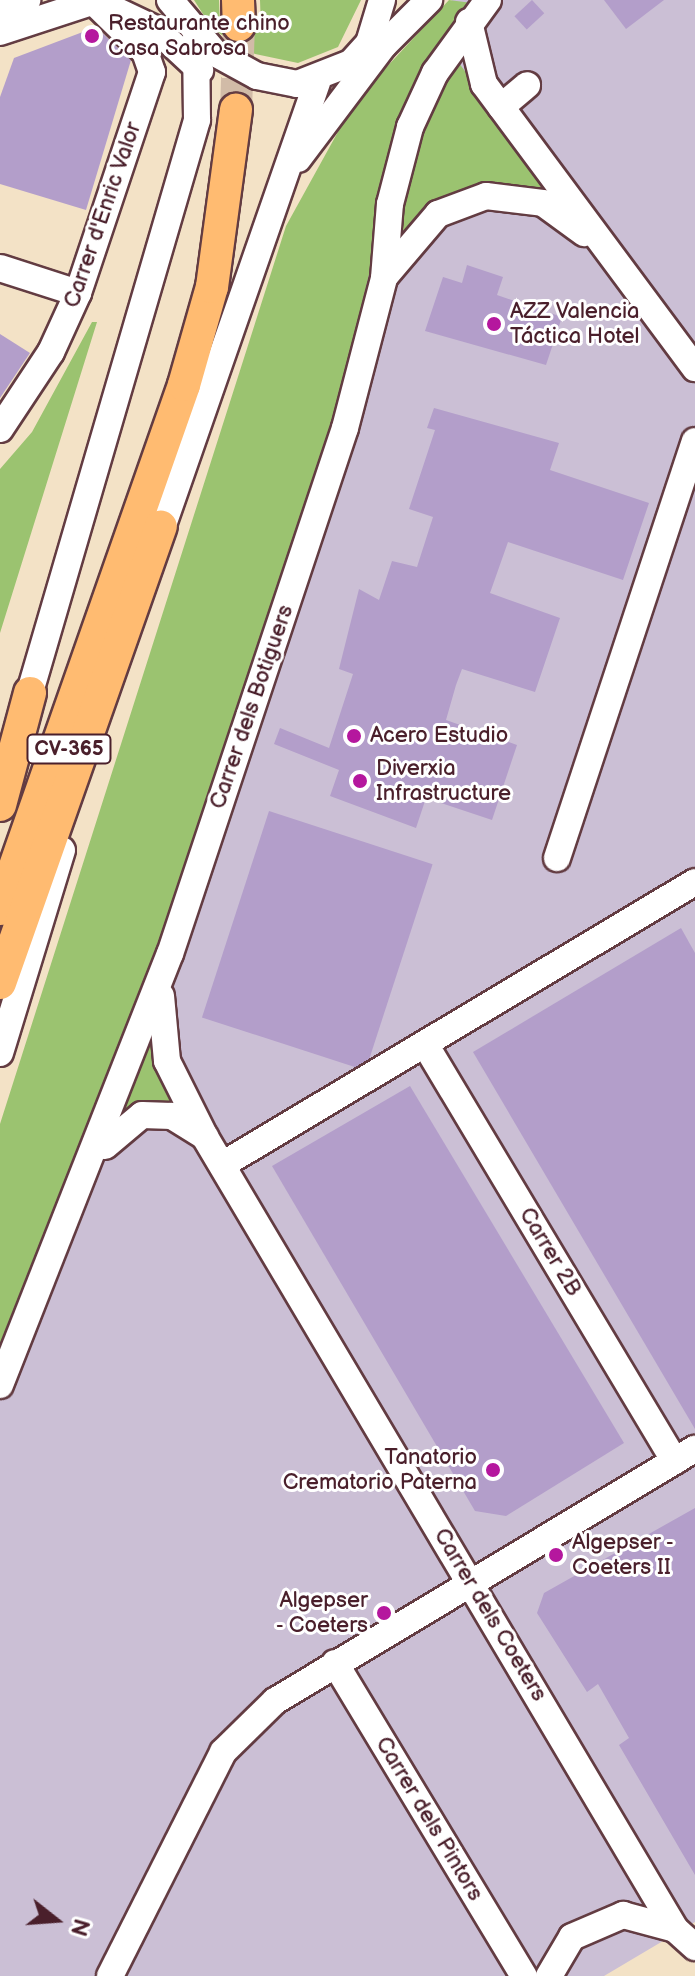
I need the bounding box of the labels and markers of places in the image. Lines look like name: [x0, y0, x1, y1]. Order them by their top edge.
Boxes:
place label: Restaurante chino Casa Sabrosa: [108, 10, 290, 62]
marker: Restaurante chino Casa Sabrosa: [83, 27, 101, 45]
place label: AZZ Valencia Táctica Hotel: [510, 298, 640, 350]
marker: AZZ Valencia Táctica Hotel: [485, 315, 503, 333]
place label: Acero Estudio: [370, 723, 508, 749]
marker: Acero Estudio: [345, 727, 363, 745]
place label: Diverxia Infrastructure: [376, 755, 511, 806]
marker: Diverxia Infrastructure: [351, 772, 369, 790]
place label: Tanatorio Crematorio Paterna: [283, 1444, 477, 1496]
marker: Tanatorio Crematorio Paterna: [484, 1461, 502, 1479]
place label: Algepser - Coeters II: [572, 1529, 675, 1580]
marker: Algepser - Coeters II: [547, 1546, 565, 1564]
place label: Algepser - Coeters: [275, 1587, 368, 1638]
marker: Algepser - Coeters: [375, 1604, 393, 1622]

